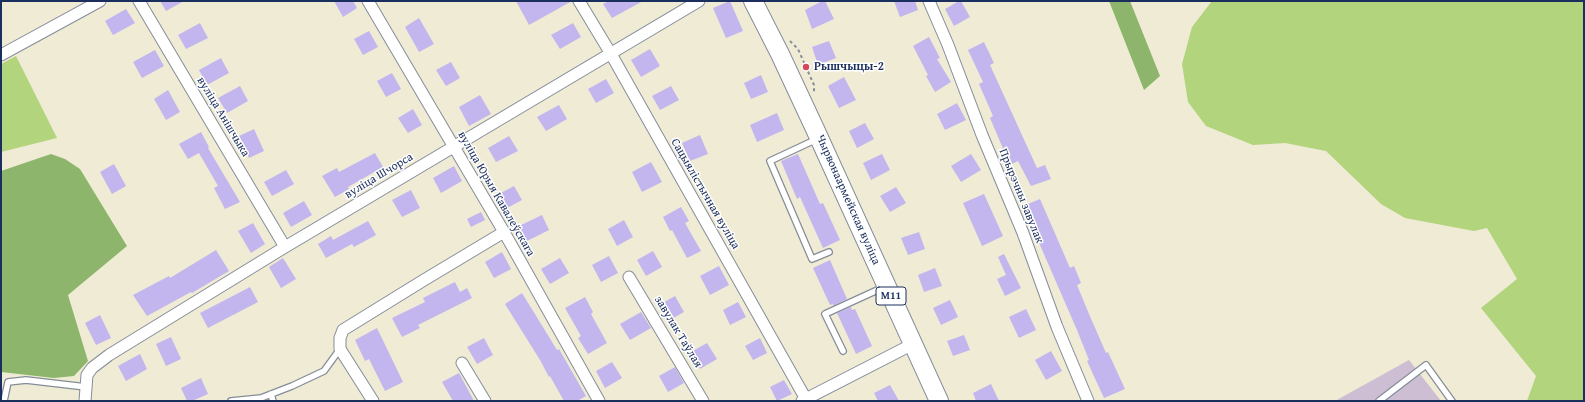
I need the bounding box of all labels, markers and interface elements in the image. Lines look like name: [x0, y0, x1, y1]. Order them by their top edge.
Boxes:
place label: Рышчыцы-2: [814, 60, 884, 74]
marker: Рышчыцы-2: [801, 62, 811, 72]
street label: вуліца Анішчыка: [193, 74, 253, 160]
street label: вуліца Юрыя Кавалеўскага: [454, 129, 538, 259]
street label: Чырвонаармейская вуліца: [813, 133, 883, 267]
street label: Сацыялістычная вуліца: [667, 136, 743, 252]
street label: Прырэчны завулак: [995, 147, 1047, 245]
street label: вуліца Шчорса: [342, 150, 416, 202]
road number: М11: [876, 287, 906, 305]
street label: завулак Таўлая: [651, 294, 705, 370]

